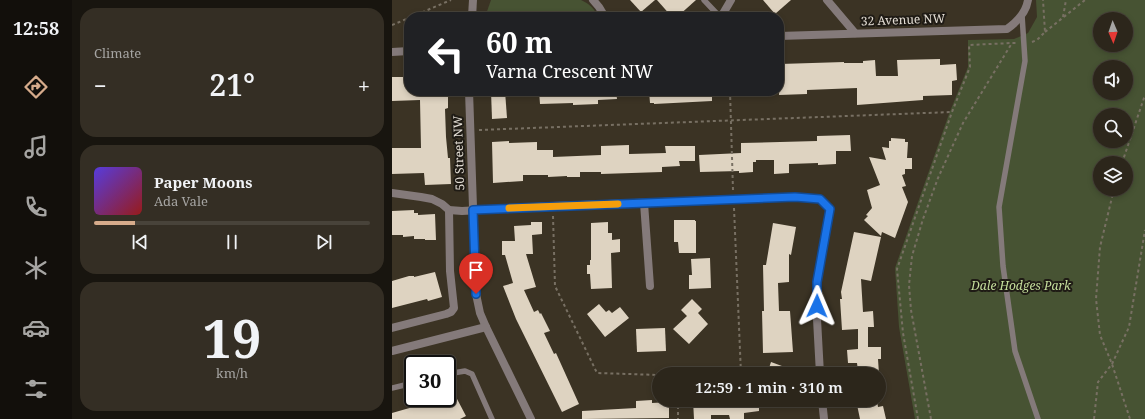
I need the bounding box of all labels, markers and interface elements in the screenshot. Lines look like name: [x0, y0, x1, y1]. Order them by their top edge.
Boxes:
street label: 32 Avenue NW: [861, 10, 946, 29]
north arrow: [1093, 12, 1133, 52]
map controls: [1093, 12, 1133, 196]
text: 12:58: [13, 16, 59, 40]
text: 60 m: [486, 23, 553, 61]
icon: left: [420, 28, 472, 80]
text: Climate: [94, 44, 141, 62]
text: Varna Crescent NW: [486, 59, 653, 83]
button: sound: [1093, 60, 1133, 100]
text: 21°: [209, 64, 255, 105]
text: −: [94, 70, 107, 100]
text: +: [358, 70, 370, 100]
icon: directions: [22, 73, 50, 101]
button: search: [1093, 108, 1133, 148]
street label: 50 Street NW: [449, 115, 468, 191]
icon: music: [22, 133, 50, 161]
button: layers: [1093, 156, 1133, 196]
text: Paper Moons: [154, 172, 253, 192]
text: Ada Vale: [154, 192, 208, 210]
icon: phone: [22, 193, 50, 221]
icon: previous: [129, 231, 151, 253]
icon: pause: [221, 231, 243, 253]
icon: next: [313, 231, 335, 253]
pin: [459, 253, 493, 294]
icon: climate: [22, 254, 50, 282]
icon: arrive: [465, 259, 487, 281]
park label: Dale Hodges Park: [970, 277, 1072, 294]
position arrow: [796, 285, 838, 327]
text: 19: [203, 302, 261, 373]
icon: car: [22, 314, 50, 342]
speed limit sign: 30: [404, 355, 456, 407]
text: km/h: [216, 364, 248, 382]
icon: filters: [22, 375, 50, 403]
text: 12:59 · 1 min · 310 m: [695, 377, 843, 397]

